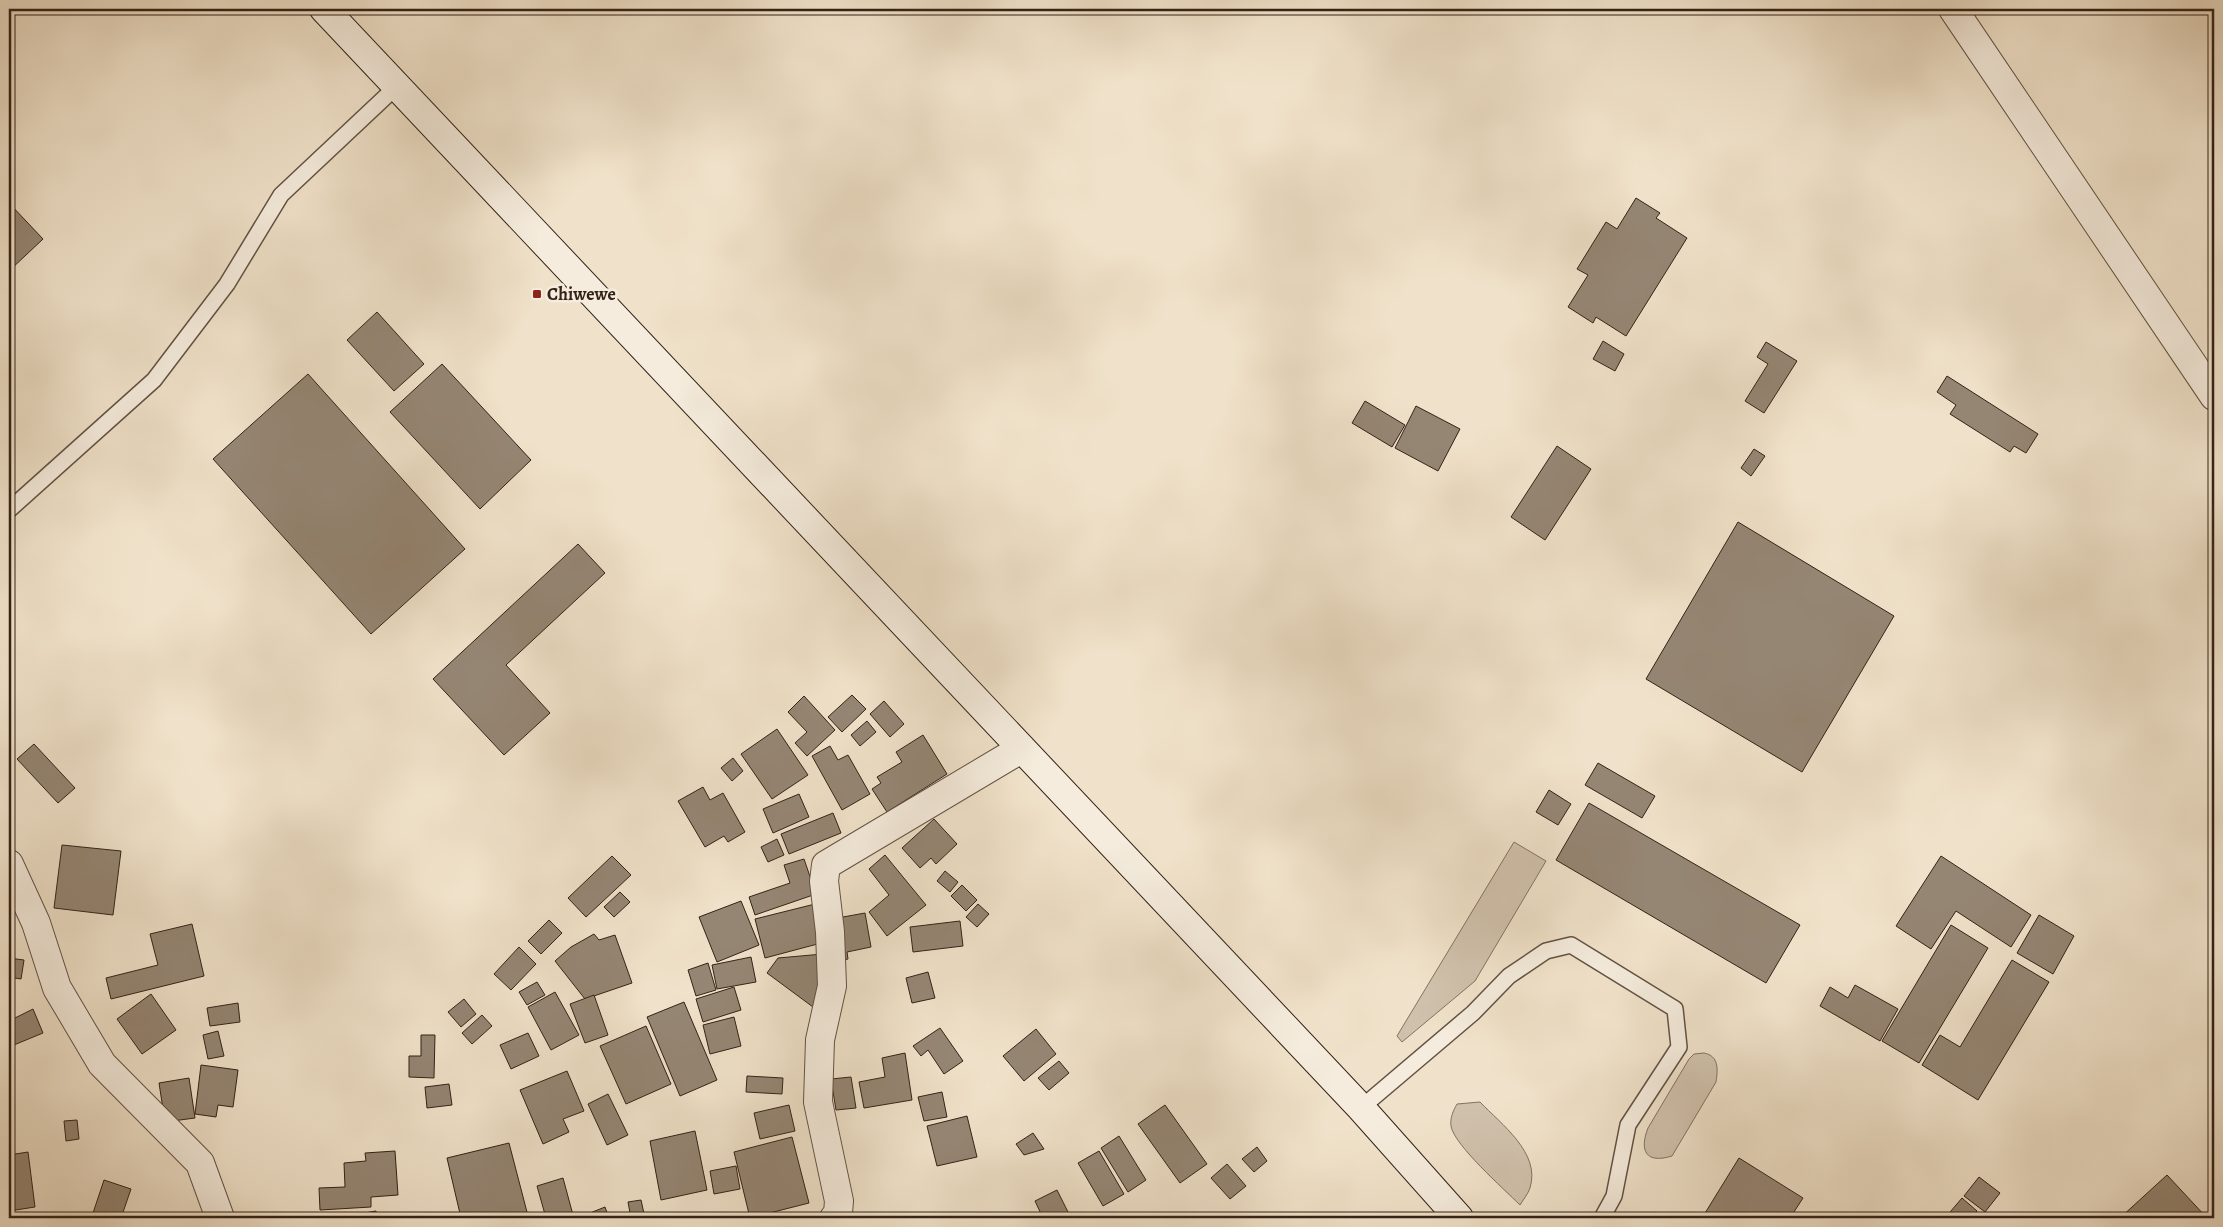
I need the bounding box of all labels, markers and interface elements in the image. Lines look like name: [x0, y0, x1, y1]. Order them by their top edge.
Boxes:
place label: Chiwewe: [547, 282, 616, 306]
marker: Chiwewe: [531, 288, 543, 300]

